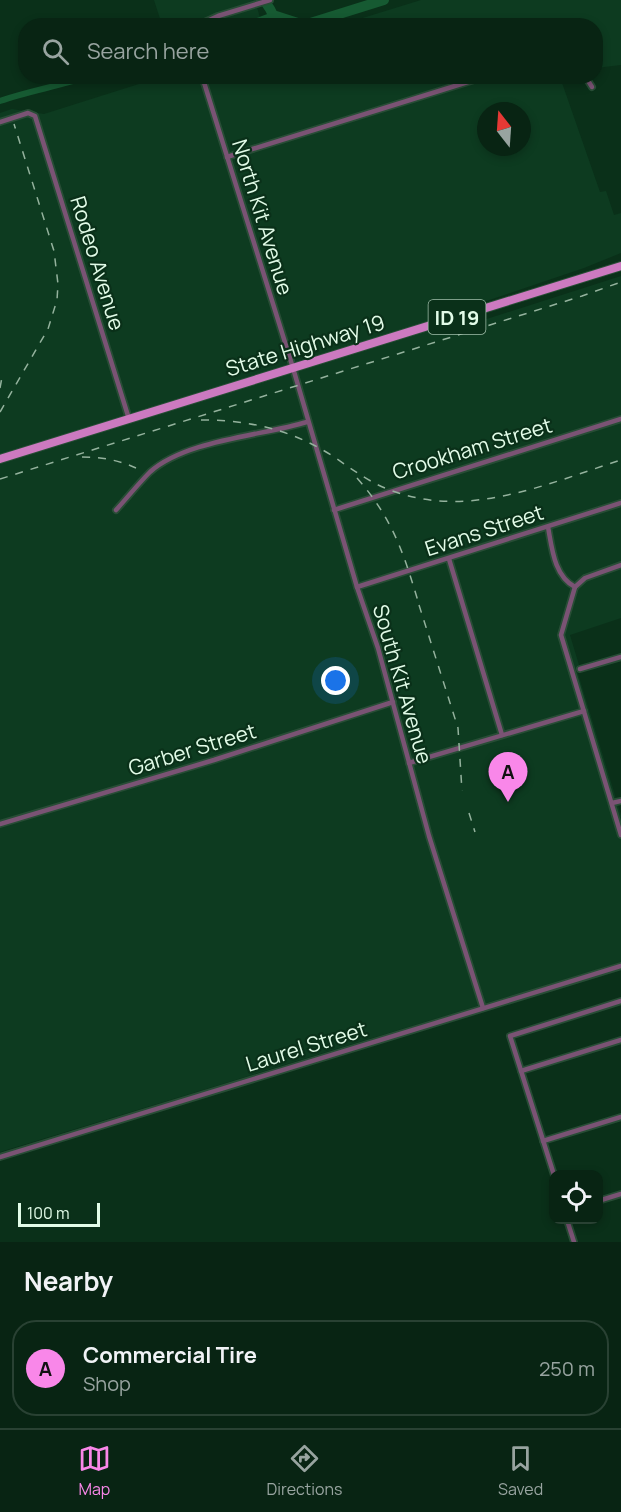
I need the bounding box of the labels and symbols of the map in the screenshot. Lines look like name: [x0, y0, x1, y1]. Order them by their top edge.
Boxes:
north arrow: [477, 102, 531, 156]
street label: North Kit Avenue: [226, 136, 300, 298]
street label: Rodeo Avenue: [64, 192, 132, 334]
road number: ID 19: [428, 300, 486, 334]
street label: State Highway 19: [222, 308, 388, 382]
street label: Crookham Street: [389, 410, 555, 486]
street label: Evans Street: [421, 498, 547, 562]
street label: South Kit Avenue: [367, 601, 439, 767]
your location: [321, 666, 350, 695]
street label: Garber Street: [125, 716, 259, 782]
pin: A: [488, 752, 528, 802]
street label: Laurel Street: [242, 1014, 370, 1078]
scale bar: [18, 1200, 100, 1228]

